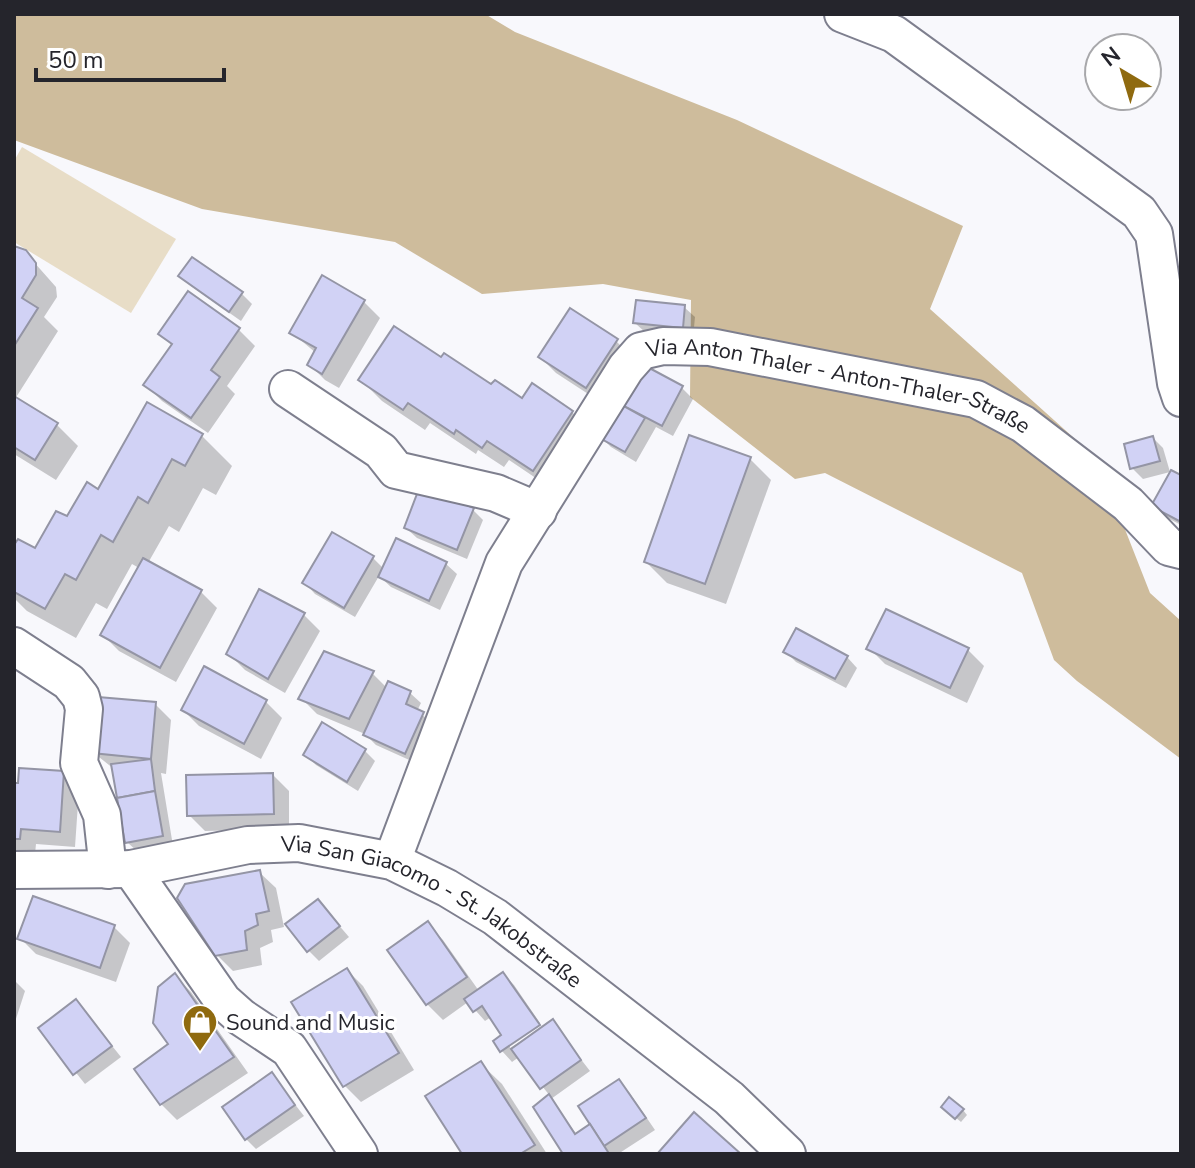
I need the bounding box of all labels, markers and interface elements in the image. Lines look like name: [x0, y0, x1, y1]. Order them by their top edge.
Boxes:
scale bar: [36, 32, 224, 82]
north arrow: [1083, 32, 1163, 112]
text: N: [1096, 40, 1127, 74]
text: 50 m: [48, 44, 104, 76]
street label: Via Anton Thaler - Anton-Thaler-Straße: [642, 332, 1037, 441]
street label: Via San Giacomo - St. Jakobstraße: [279, 829, 588, 995]
shop icon: Sound and Music: [181, 1003, 219, 1053]
place label: Sound and Music: [226, 1008, 395, 1038]

